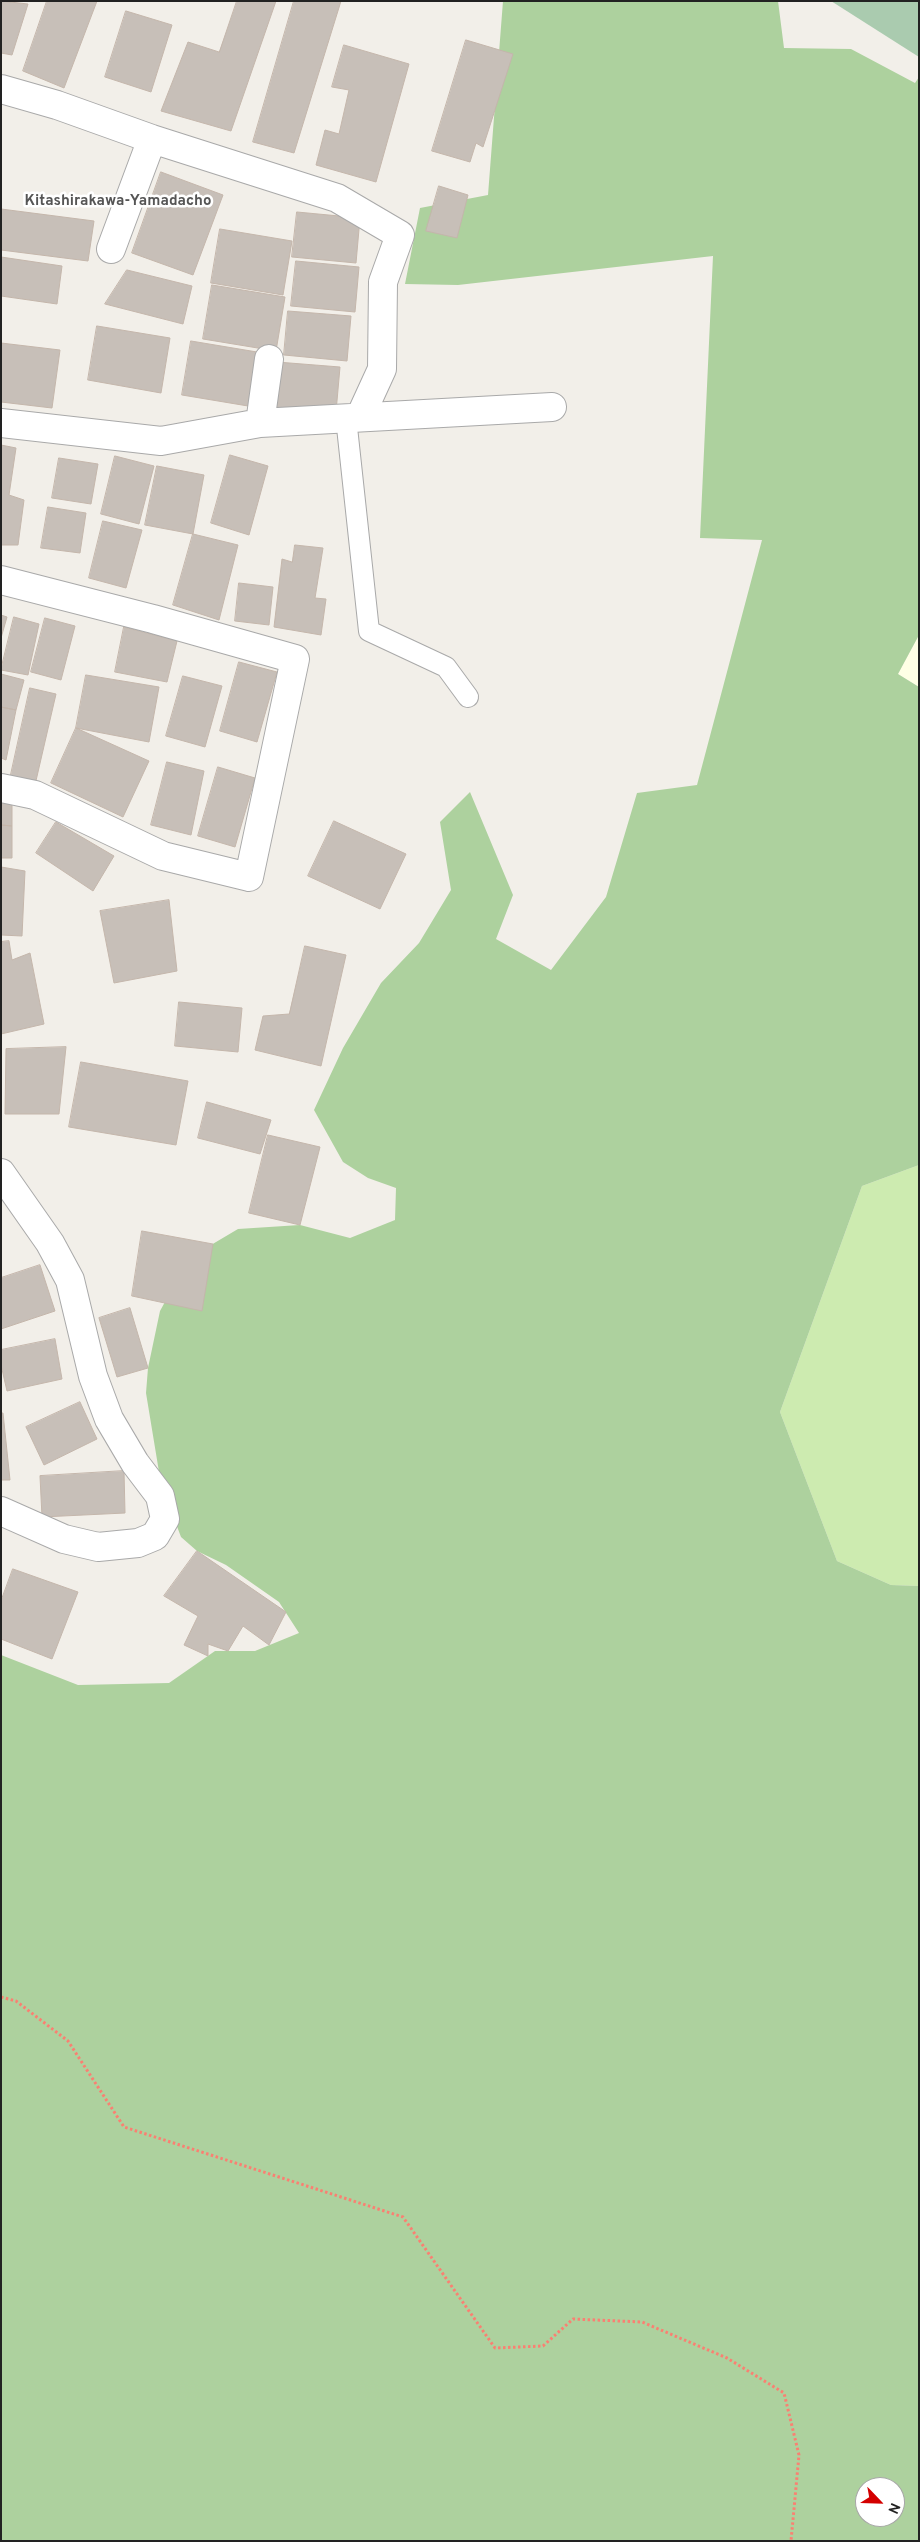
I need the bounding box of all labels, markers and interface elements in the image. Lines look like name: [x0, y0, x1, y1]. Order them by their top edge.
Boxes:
district label: Kitashirakawa-Yamadacho: [24, 193, 212, 211]
north arrow: [855, 2477, 905, 2527]
text: N: [883, 2500, 903, 2516]

